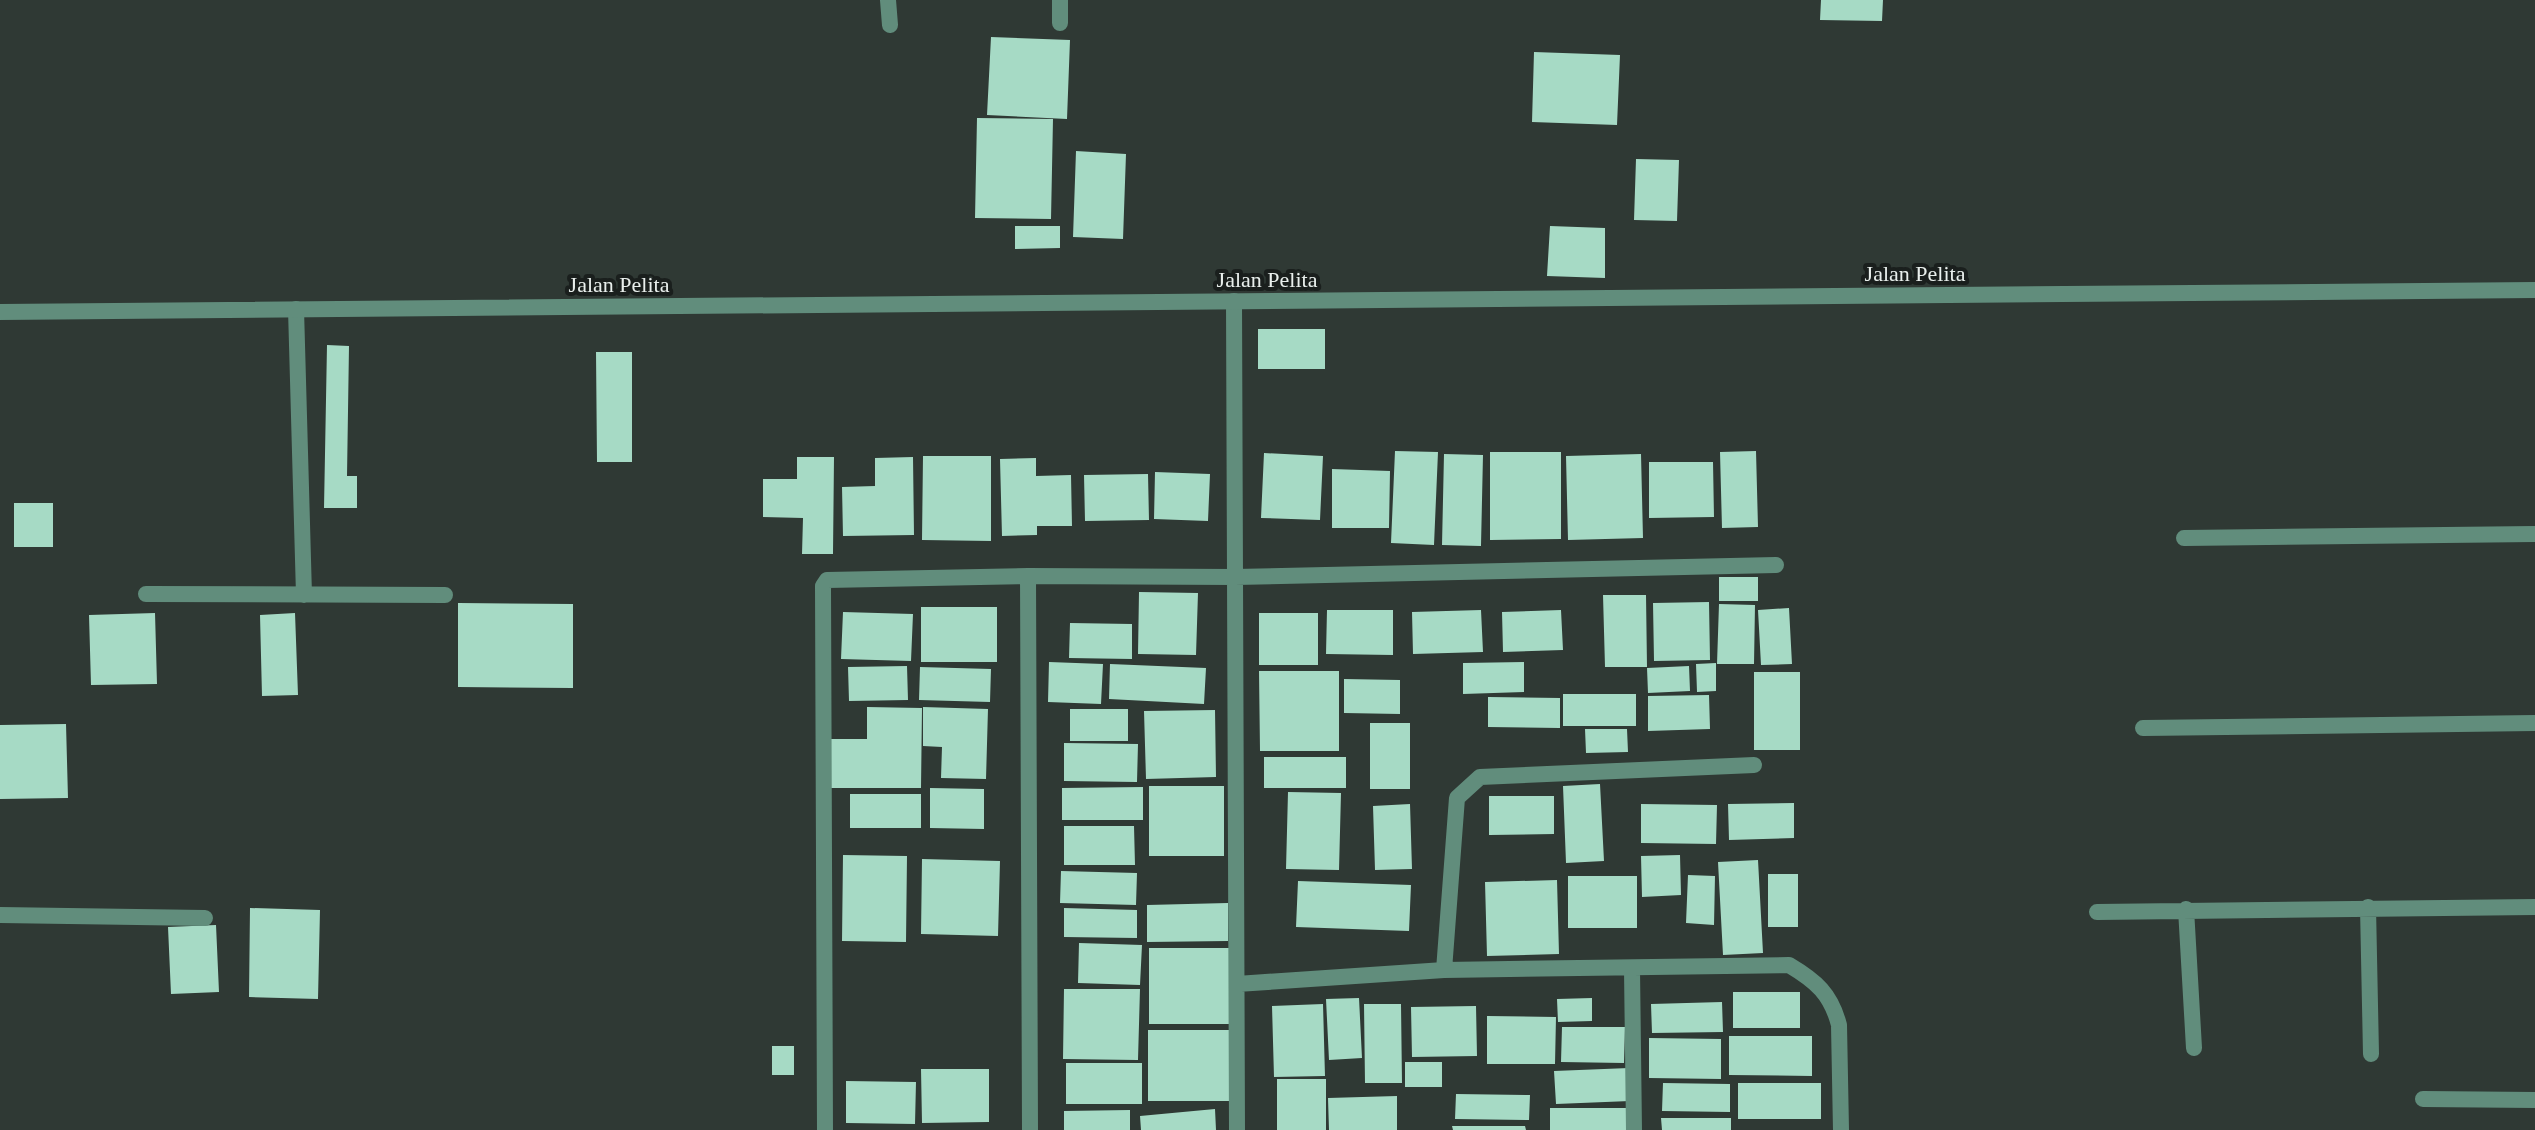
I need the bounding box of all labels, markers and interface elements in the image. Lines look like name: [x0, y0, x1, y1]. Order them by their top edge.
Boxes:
street label: Jalan Pelita: [1865, 261, 1966, 286]
street label: Jalan Pelita: [1217, 267, 1318, 292]
street label: Jalan Pelita: [569, 272, 670, 297]

